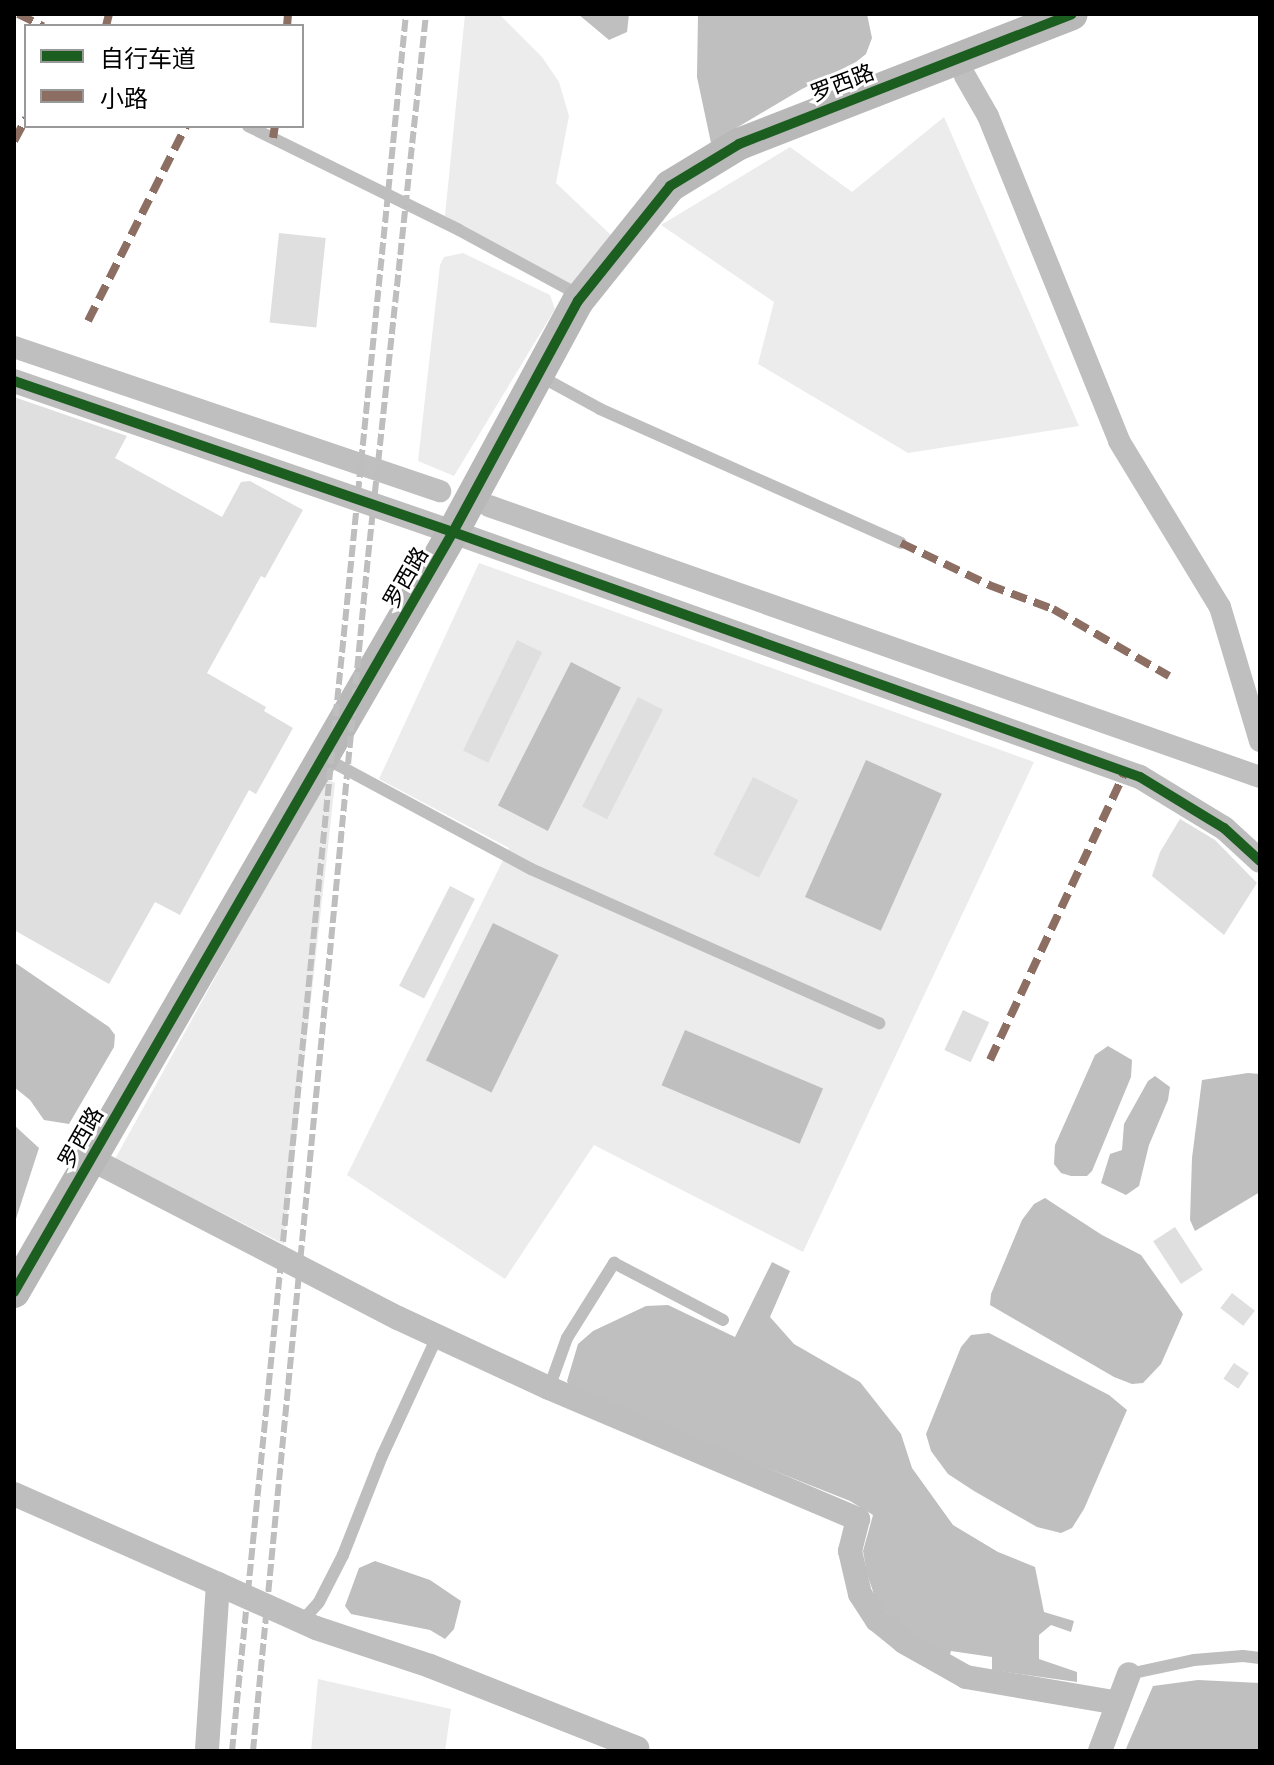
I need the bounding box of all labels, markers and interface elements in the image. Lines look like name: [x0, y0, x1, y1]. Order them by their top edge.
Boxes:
legend: [24, 24, 304, 128]
text: 自行车道: [100, 43, 196, 72]
street label: 罗西路: [806, 58, 878, 106]
text: 小路: [100, 83, 148, 112]
street label: 罗西路: [377, 542, 433, 612]
street label: 罗西路: [52, 1102, 108, 1172]

